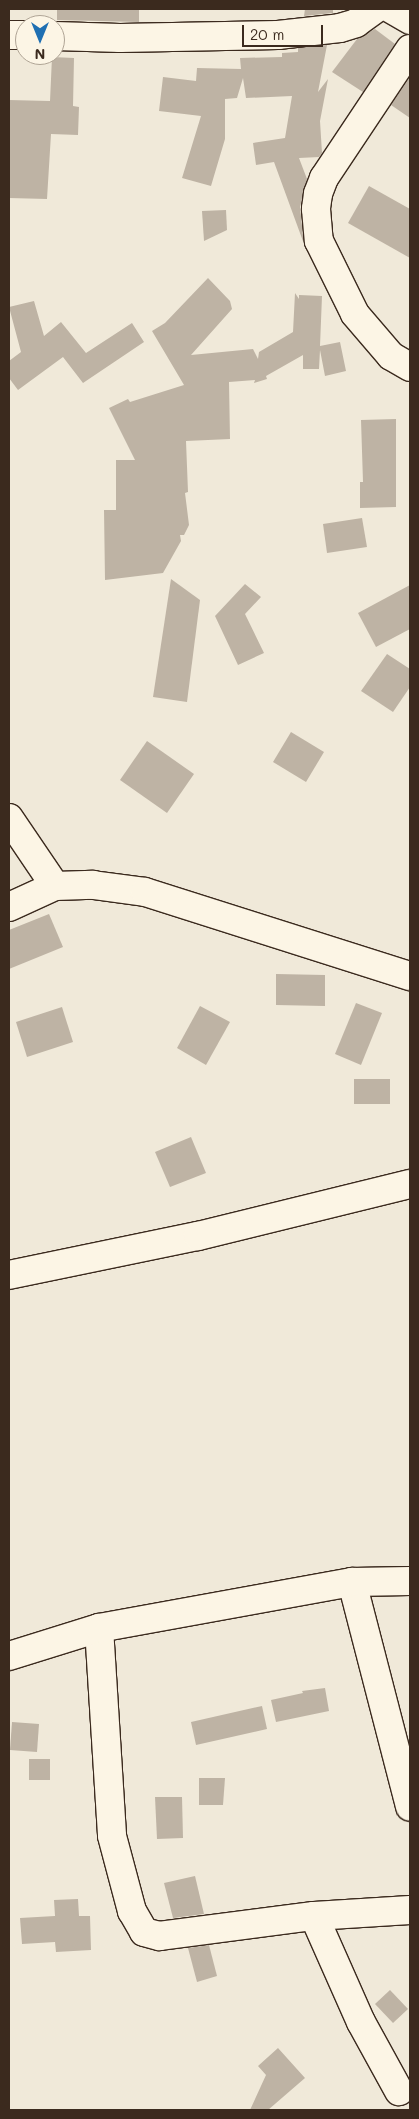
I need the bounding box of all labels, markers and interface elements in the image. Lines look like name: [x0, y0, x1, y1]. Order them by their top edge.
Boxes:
north arrow: [15, 15, 65, 65]
scale bar: [244, 15, 325, 47]
text: 20 m: [250, 24, 284, 44]
text: N: [35, 45, 45, 64]

